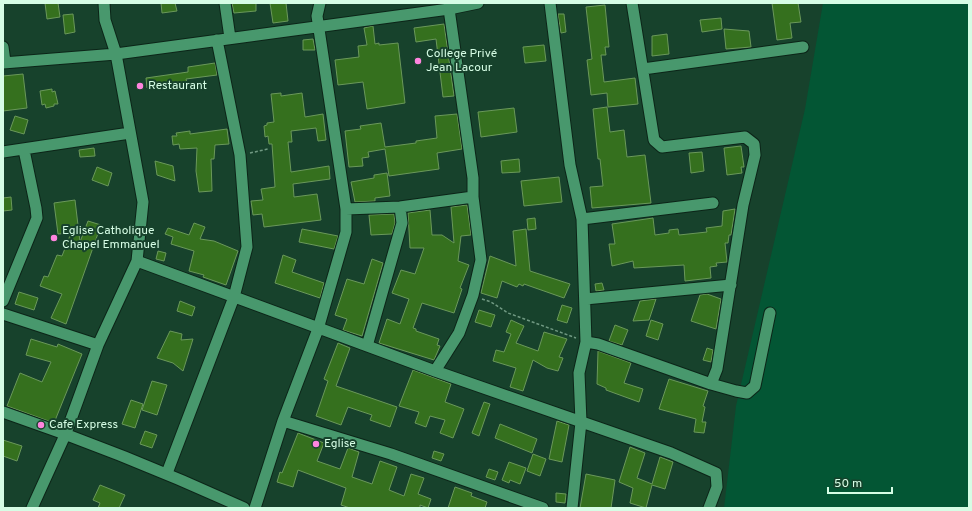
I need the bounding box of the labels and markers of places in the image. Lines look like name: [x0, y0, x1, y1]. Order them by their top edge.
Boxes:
place label: College Privé Jean Lacour: [426, 46, 497, 76]
marker: College Privé Jean Lacour: [413, 56, 423, 66]
place label: Restaurant: [148, 78, 207, 94]
marker: Restaurant: [135, 81, 145, 91]
place label: Eglise Catholique Chapel Emmanuel: [62, 223, 160, 253]
marker: Eglise Catholique Chapel Emmanuel: [49, 233, 59, 243]
place label: Cafe Express: [49, 417, 118, 433]
marker: Cafe Express: [36, 420, 46, 430]
place label: Eglise: [324, 436, 356, 452]
marker: Eglise: [311, 439, 321, 449]

